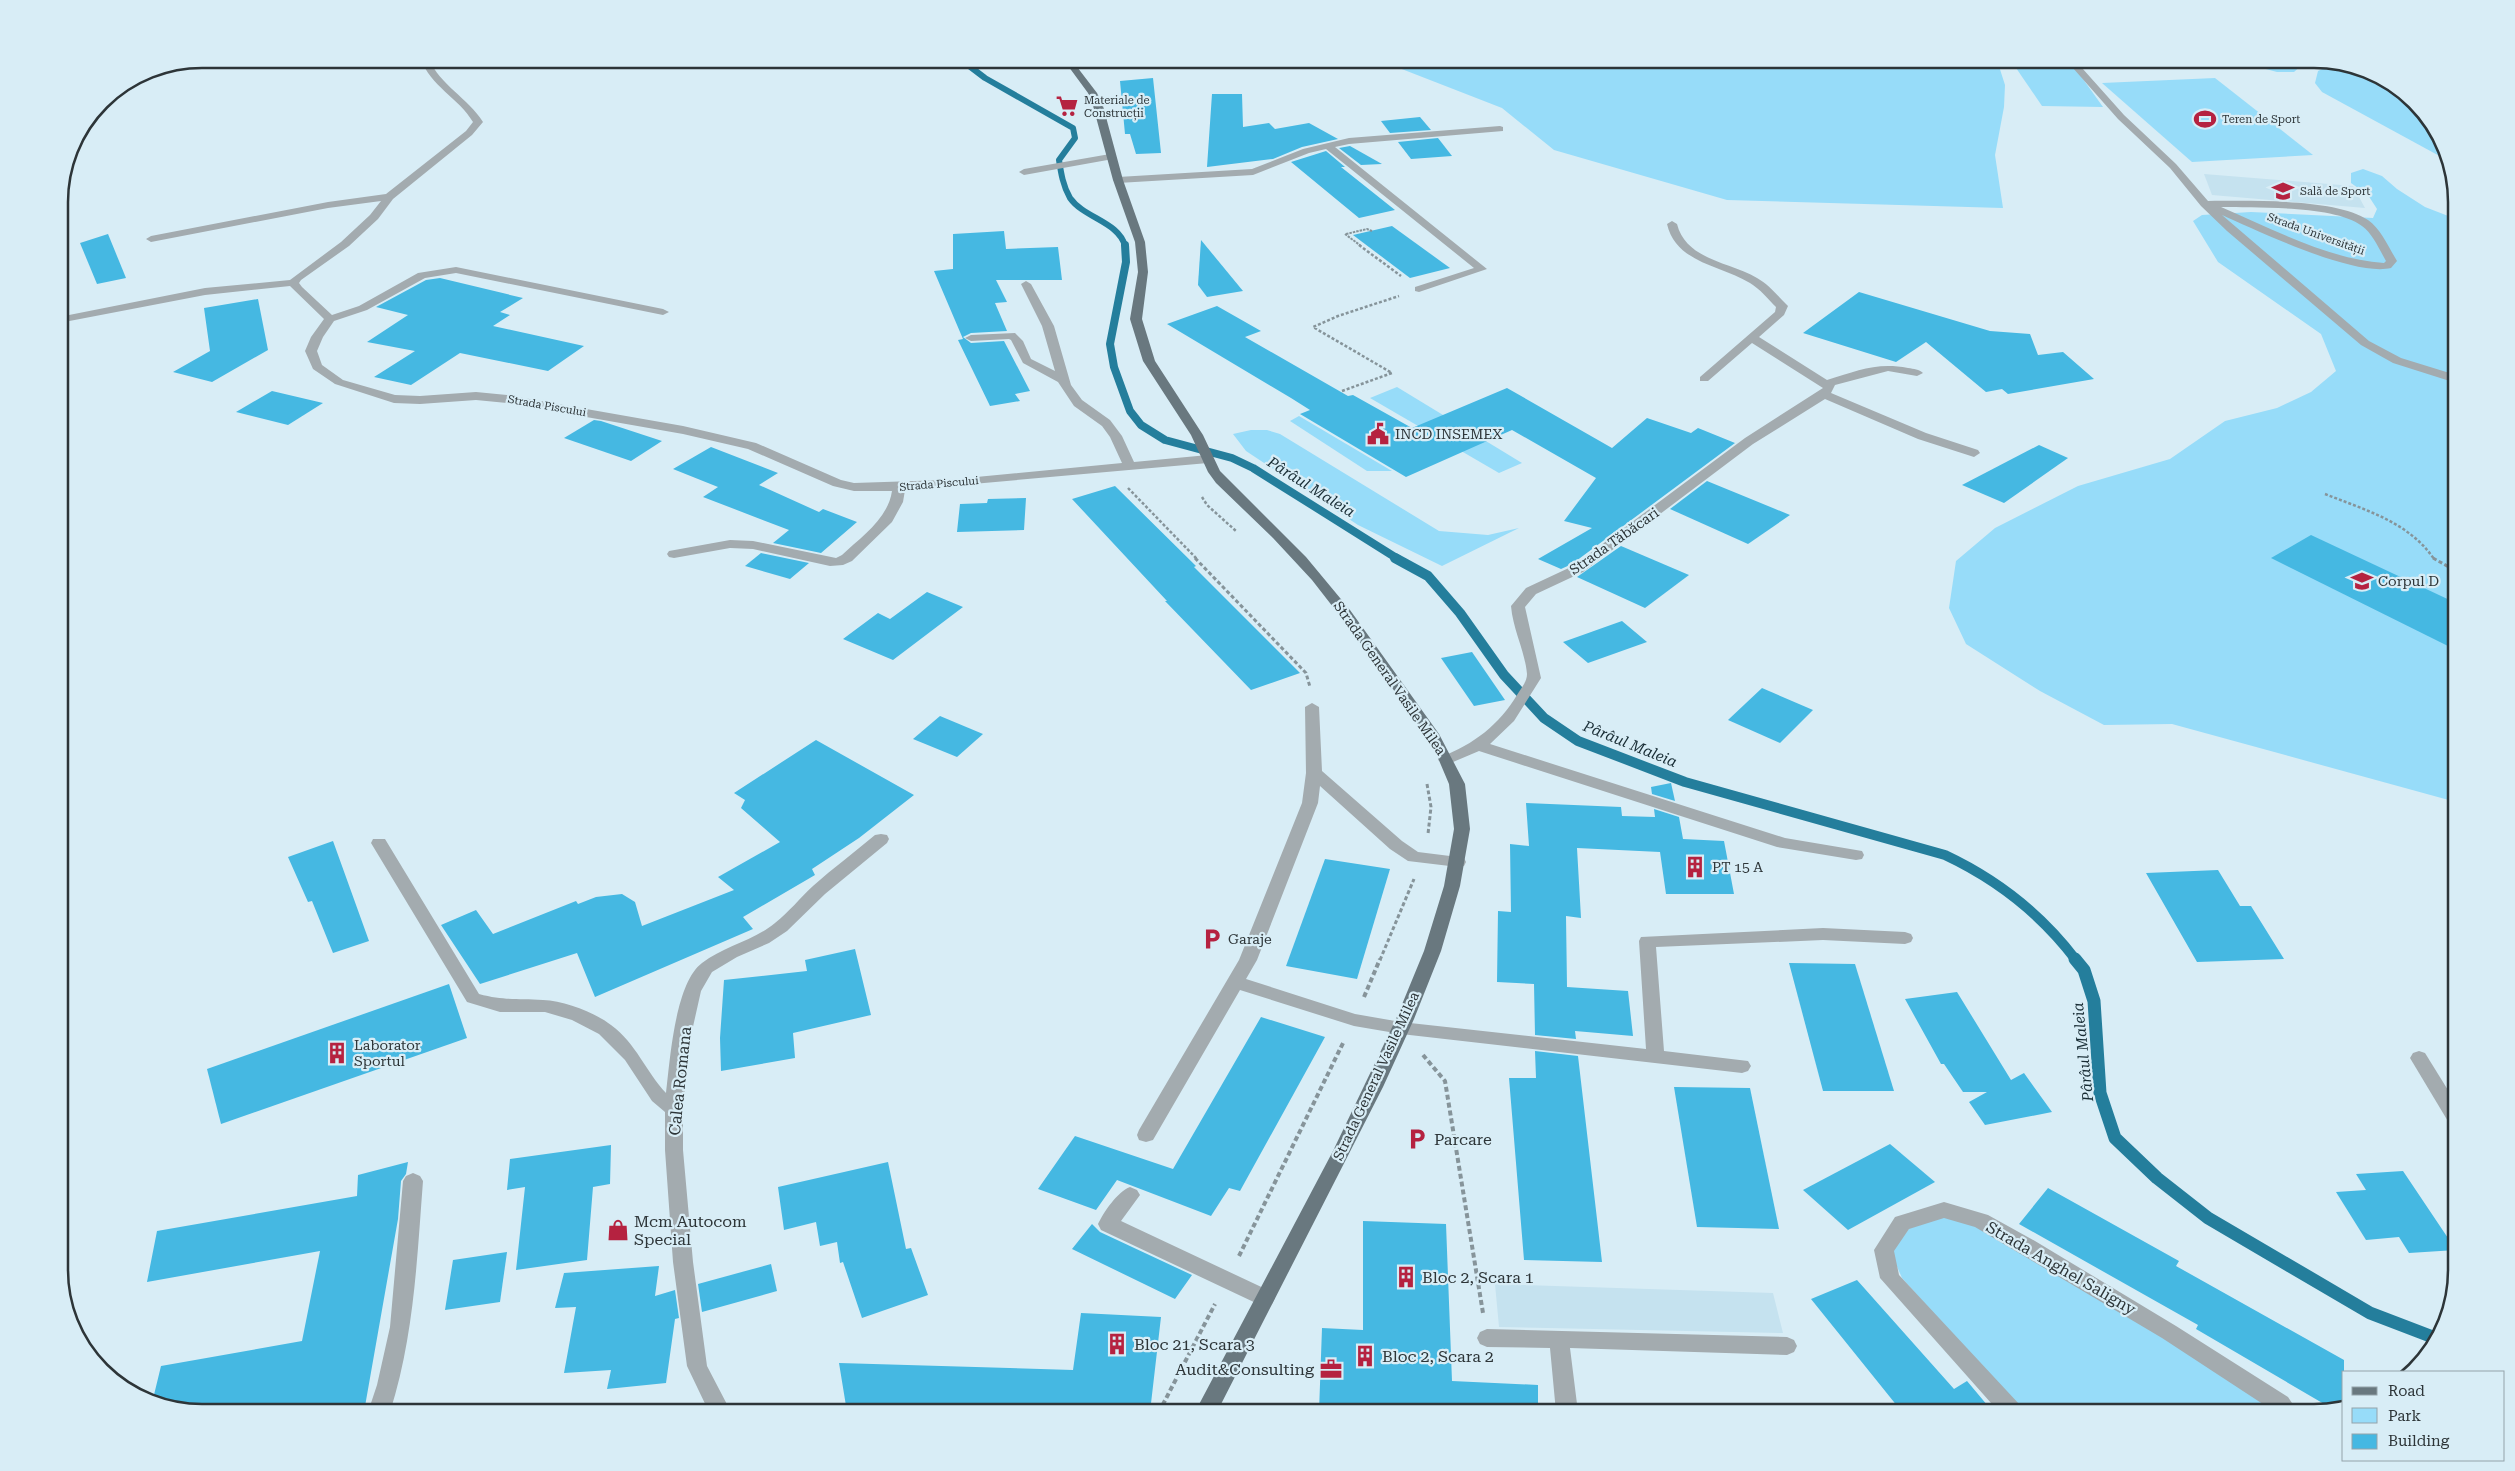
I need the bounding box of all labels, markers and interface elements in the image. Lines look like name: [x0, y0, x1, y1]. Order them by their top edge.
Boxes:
supermarket icon: Materiale de Construcții: [1054, 93, 1080, 119]
place label: Materiale de Construcții: [1084, 94, 1150, 121]
sports icon: Teren de Sport: [2192, 106, 2218, 132]
place label: Teren de Sport: [2222, 113, 2300, 126]
school or university icon: Sală de Sport: [2270, 178, 2296, 204]
place label: Sală de Sport: [2300, 185, 2370, 198]
street label: Strada Universității: [2265, 210, 2367, 259]
street label: Strada Piscului: [507, 393, 588, 419]
public building icon: INCD INSEMEX: [1365, 421, 1391, 447]
place label: INCD INSEMEX: [1395, 426, 1503, 442]
water label: Pârâul Maleia: [1263, 452, 1358, 521]
street label: Strada Piscului: [899, 474, 980, 494]
street label: Strada Tăbăcari: [1566, 504, 1662, 578]
school or university icon: Corpul D: [2349, 568, 2375, 594]
place label: Corpul D: [2378, 573, 2439, 589]
street label: Strada General Vasile Milea: [1331, 598, 1450, 758]
water label: Pârâul Maleia: [1580, 717, 1680, 771]
building icon: PT 15 A: [1682, 854, 1708, 880]
place label: PT 15 A: [1712, 859, 1763, 875]
parking icon: Garaje: [1199, 926, 1225, 952]
place label: Garaje: [1228, 931, 1272, 947]
street label: Strada General Vasile Milea: [1330, 989, 1422, 1163]
water label: Pârâul Maleia: [2069, 1002, 2097, 1103]
street label: Calea Romana: [665, 1025, 695, 1136]
place label: Laborator Sportul: [354, 1037, 421, 1069]
building icon: Laborator Sportul: [324, 1040, 350, 1066]
parking icon: Parcare: [1404, 1126, 1430, 1152]
place label: Parcare: [1434, 1130, 1492, 1149]
place label: Mcm Autocom Special: [634, 1212, 747, 1249]
shop icon: Mcm Autocom Special: [605, 1217, 631, 1243]
street label: Strada Anghel Saligny: [1983, 1217, 2140, 1319]
building icon: Bloc 2, Scara 1: [1393, 1264, 1419, 1290]
place label: Bloc 2, Scara 1: [1422, 1268, 1534, 1287]
building icon: Bloc 21, Scara 3: [1104, 1331, 1130, 1357]
place label: Bloc 21, Scara 3: [1134, 1335, 1255, 1354]
building icon: Bloc 2, Scara 2: [1352, 1343, 1378, 1369]
place label: Bloc 2, Scara 2: [1382, 1347, 1494, 1366]
office icon: Audit&Consulting: [1318, 1356, 1344, 1382]
place label: Audit&Consulting: [1175, 1360, 1315, 1379]
legend: [2342, 1371, 2505, 1461]
text: Road: [2388, 1382, 2425, 1400]
text: Park: [2388, 1407, 2422, 1425]
text: Building: [2388, 1432, 2450, 1450]

